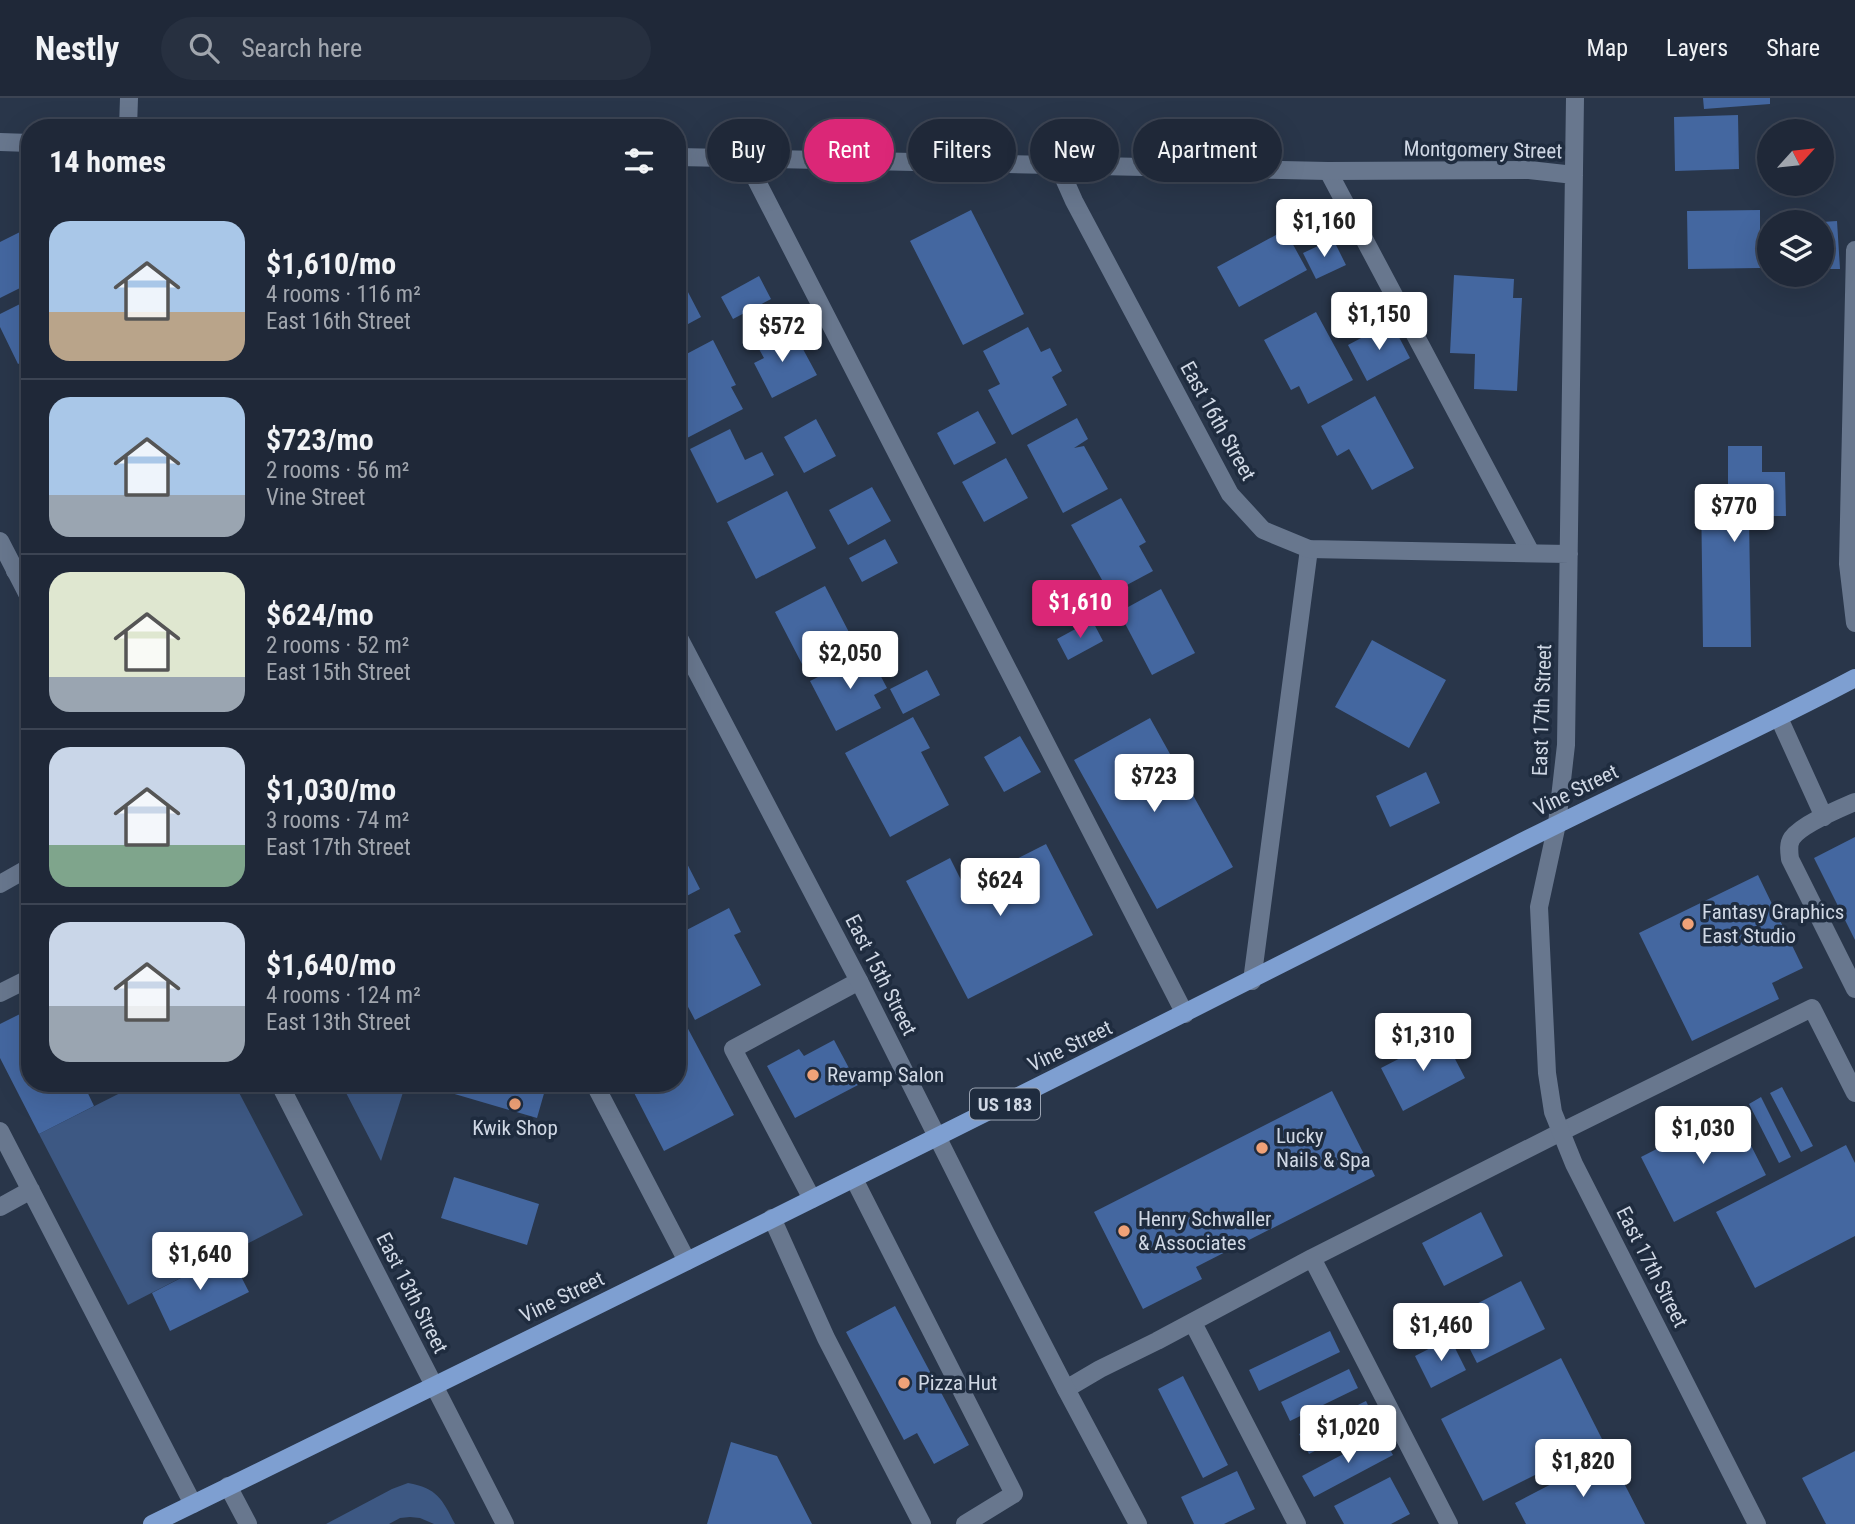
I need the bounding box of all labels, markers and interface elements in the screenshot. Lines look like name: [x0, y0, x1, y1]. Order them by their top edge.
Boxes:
search box: [161, 17, 651, 80]
text: Nestly: [35, 29, 119, 68]
icon: search: [185, 29, 223, 67]
text: Search here: [241, 33, 362, 63]
text: Map: [1587, 34, 1628, 62]
text: Layers: [1666, 34, 1728, 62]
text: Share: [1766, 34, 1820, 62]
chip: Buy: [707, 119, 790, 182]
chip: Rent: [804, 119, 894, 182]
chip: Filters: [908, 119, 1016, 182]
chip: New: [1030, 119, 1119, 182]
chip: Apartment: [1133, 119, 1282, 182]
north arrow: [1757, 119, 1834, 196]
map controls: [1757, 119, 1834, 287]
street label: Montgomery Street: [1403, 137, 1563, 163]
icon: filters: [620, 142, 658, 180]
text: 14 homes: [49, 144, 166, 179]
pin: $1,160: [1267, 200, 1381, 259]
text: $1,160: [1292, 208, 1356, 235]
button: layers: [1757, 210, 1834, 287]
text: $1,610/mo: [266, 246, 396, 281]
icon: home: [105, 249, 189, 333]
text: 4 rooms · 116 m²: [266, 281, 421, 308]
pin: $1,150: [1322, 292, 1436, 352]
text: $1,150: [1347, 301, 1411, 328]
pin: $572: [741, 304, 823, 364]
text: East 16th Street: [266, 308, 411, 335]
text: $572: [759, 313, 805, 340]
street label: East 16th Street: [1175, 357, 1261, 485]
text: $723/mo: [266, 422, 374, 457]
icon: home: [105, 425, 189, 509]
text: 2 rooms · 56 m²: [266, 457, 409, 484]
text: Vine Street: [266, 484, 365, 511]
pin: $770: [1693, 484, 1775, 544]
text: $770: [1711, 493, 1757, 520]
pin: $1,610: [1023, 580, 1137, 640]
text: $1,610: [1048, 589, 1112, 616]
text: $624/mo: [266, 597, 374, 632]
icon: home: [105, 600, 189, 684]
text: 2 rooms · 52 m²: [266, 632, 409, 659]
pin: $2,050: [793, 632, 907, 691]
text: $2,050: [818, 640, 882, 667]
street label: East 17th Street: [1528, 644, 1556, 776]
text: East 15th Street: [266, 659, 411, 686]
pin: $723: [1113, 754, 1195, 814]
street label: Vine Street: [1530, 759, 1622, 821]
text: $723: [1131, 763, 1177, 790]
text: $1,030/mo: [266, 772, 396, 807]
icon: home: [105, 775, 189, 859]
text: 3 rooms · 74 m²: [266, 807, 409, 834]
text: East 17th Street: [266, 834, 411, 861]
pin: $624: [959, 858, 1041, 918]
text: $624: [977, 867, 1023, 894]
place label: Fantasy Graphics East Studio: [1702, 900, 1844, 948]
street label: East 15th Street: [840, 911, 922, 1039]
marker: Fantasy Graphics East Studio: [1680, 916, 1696, 932]
text: $1,640/mo: [266, 947, 396, 982]
icon: home: [105, 950, 189, 1034]
text: 4 rooms · 124 m²: [266, 982, 421, 1009]
text: East 13th Street: [266, 1009, 411, 1036]
pin: $1,310: [1366, 1014, 1480, 1073]
street label: Vine Street: [1024, 1015, 1116, 1077]
text: $1,310: [1391, 1022, 1455, 1049]
place label: Revamp Salon: [827, 1063, 944, 1087]
marker: Revamp Salon: [805, 1067, 821, 1083]
road number: US 183: [970, 1088, 1040, 1120]
marker: Kwik Shop: [507, 1096, 523, 1112]
pin: $1,030: [1646, 1107, 1760, 1166]
text: $1,030: [1671, 1115, 1735, 1142]
place label: Kwik Shop: [472, 1116, 558, 1140]
place label: Lucky Nails & Spa: [1276, 1124, 1371, 1172]
marker: Lucky Nails & Spa: [1254, 1140, 1270, 1156]
street label: East 17th Street: [1611, 1203, 1693, 1331]
place label: Henry Schwaller & Associates: [1138, 1207, 1272, 1255]
marker: Henry Schwaller & Associates: [1116, 1223, 1132, 1239]
street label: East 13th Street: [371, 1229, 453, 1357]
pin: $1,640: [143, 1232, 257, 1292]
text: $1,640: [168, 1241, 232, 1268]
street label: Vine Street: [516, 1266, 608, 1328]
pin: $1,460: [1384, 1304, 1498, 1363]
text: $1,460: [1409, 1312, 1473, 1339]
place label: Pizza Hut: [918, 1371, 997, 1395]
marker: Pizza Hut: [896, 1375, 912, 1391]
pin: $1,020: [1291, 1406, 1405, 1465]
text: $1,020: [1316, 1414, 1380, 1441]
pin: $1,820: [1526, 1440, 1640, 1499]
text: $1,820: [1551, 1448, 1615, 1475]

